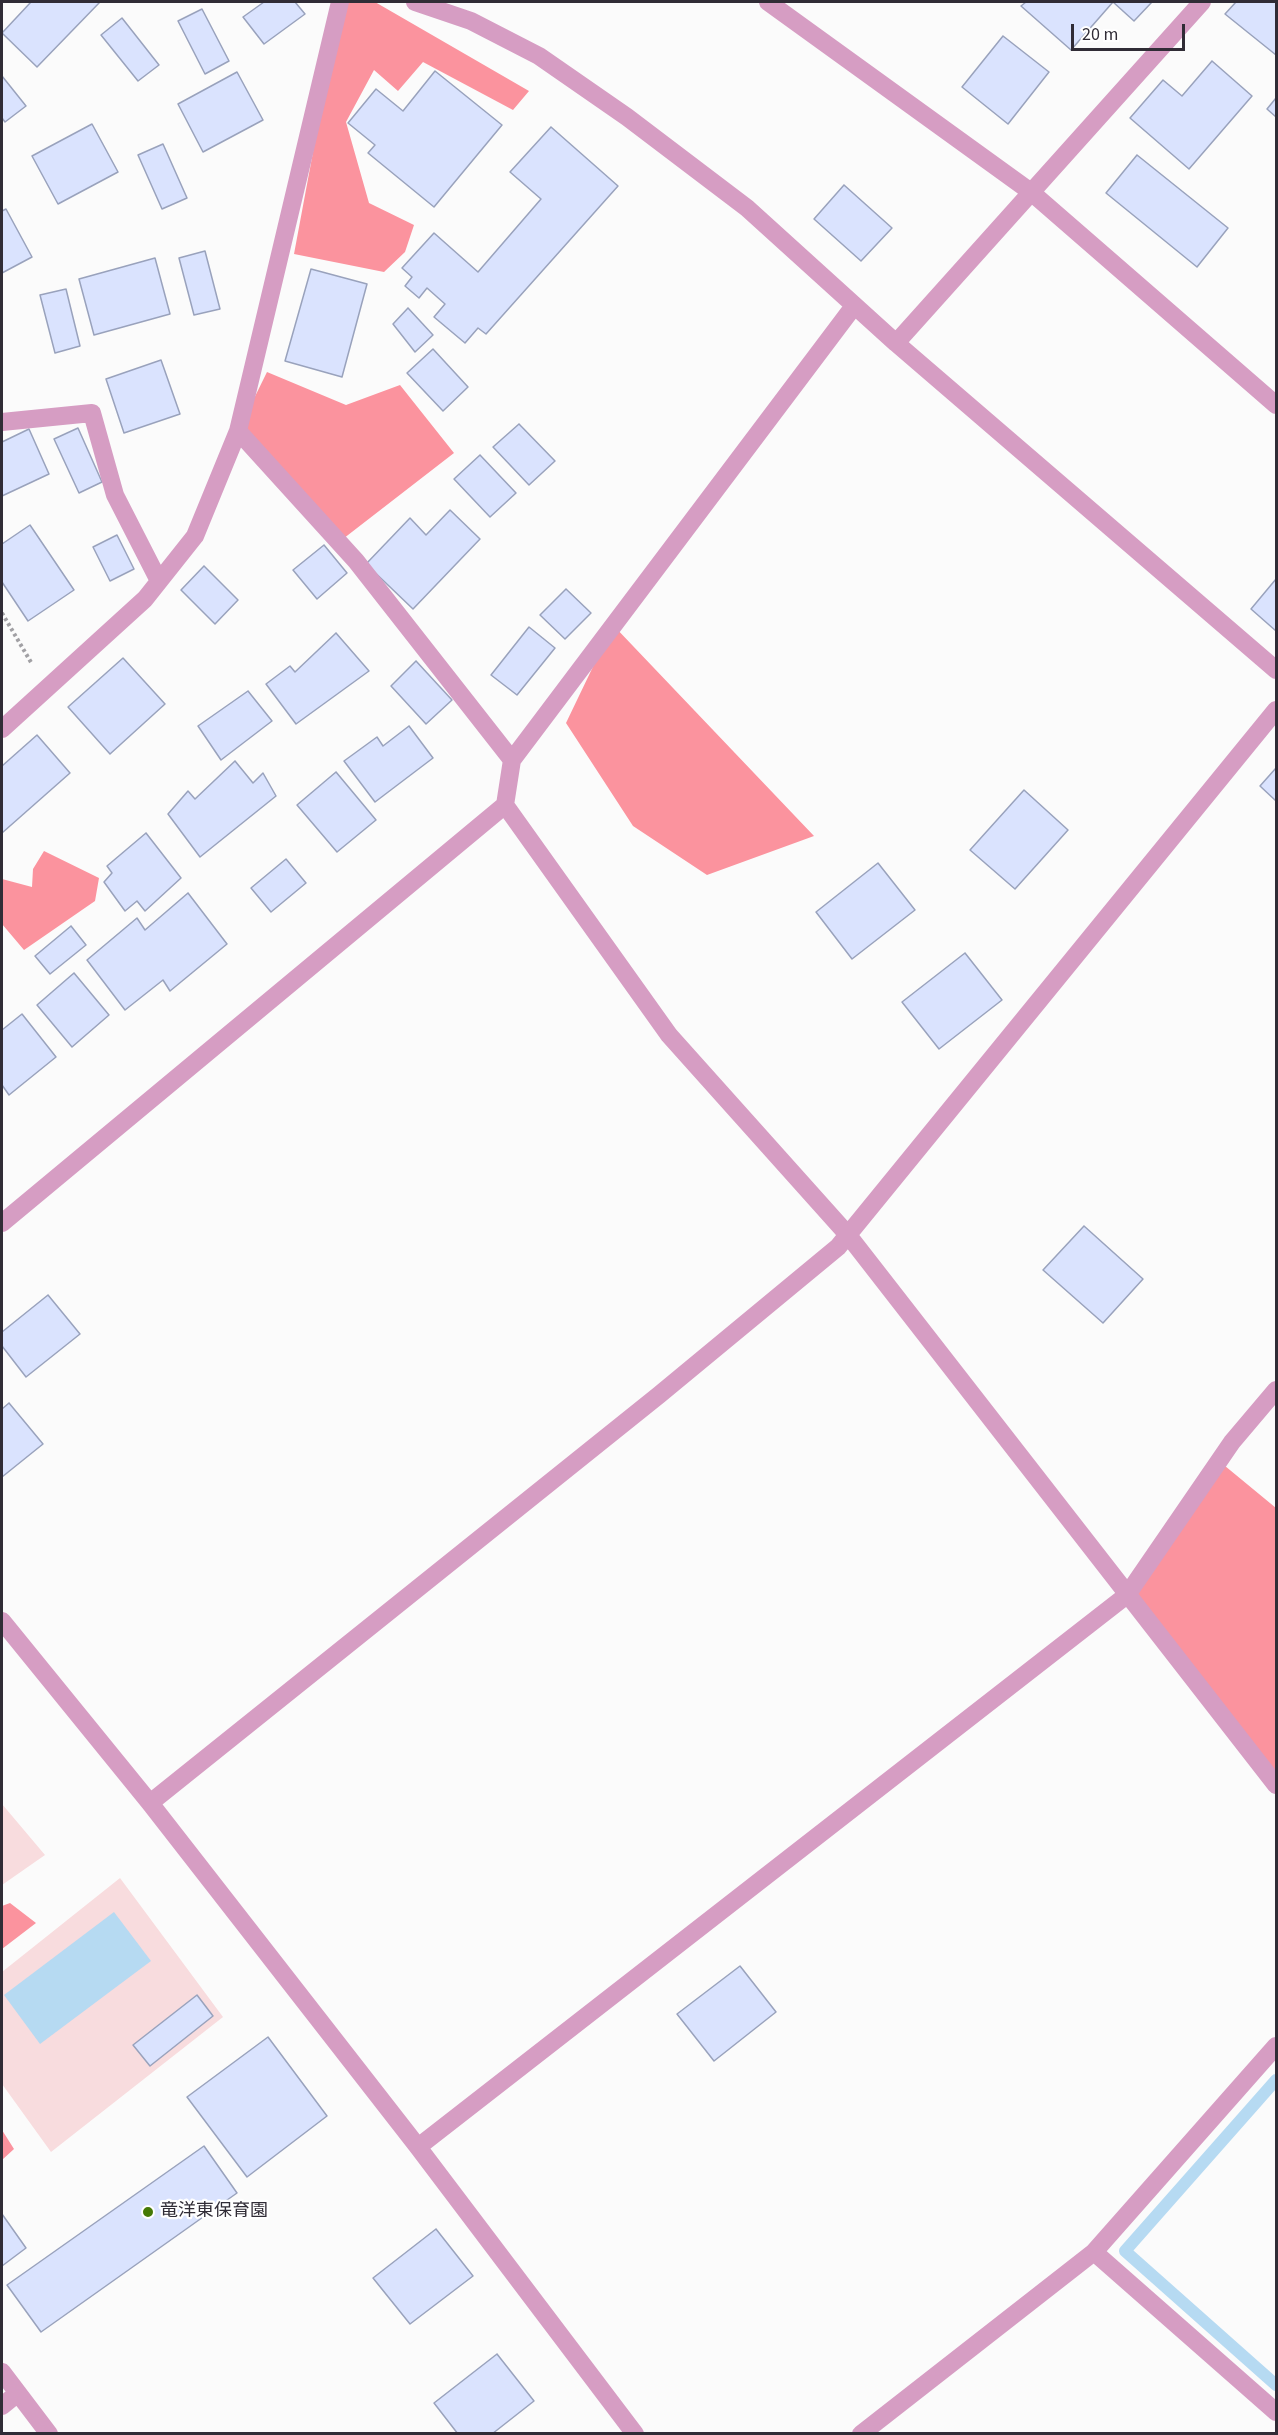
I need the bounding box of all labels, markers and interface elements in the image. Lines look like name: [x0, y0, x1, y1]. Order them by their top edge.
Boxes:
scale bar: [1074, 12, 1188, 50]
text: 20 m: [1082, 22, 1118, 47]
place label: 竜洋東保育園: [160, 2201, 268, 2223]
marker: 竜洋東保育園: [141, 2205, 155, 2219]

